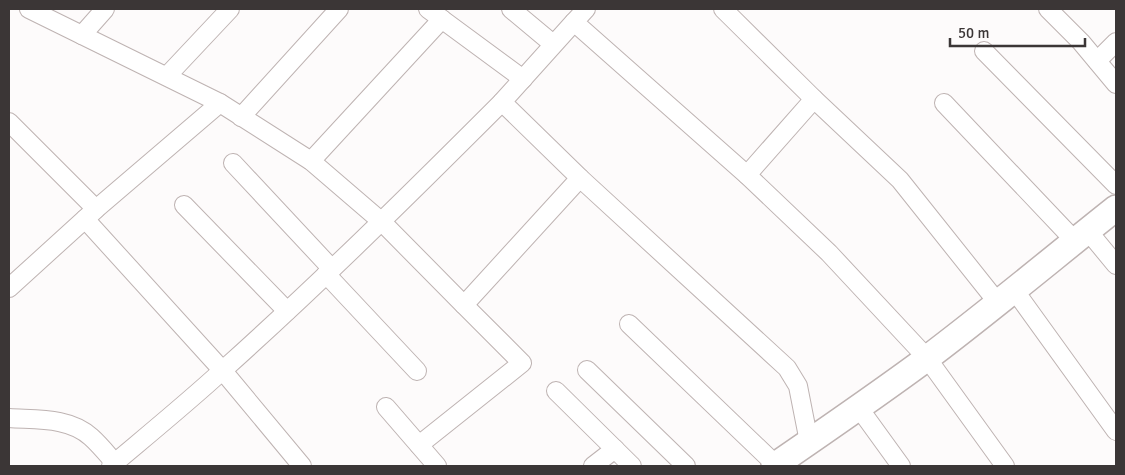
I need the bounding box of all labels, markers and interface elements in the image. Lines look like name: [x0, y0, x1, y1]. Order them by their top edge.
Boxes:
scale bar: [950, 15, 1085, 47]
text: 50 m: [958, 24, 989, 42]

